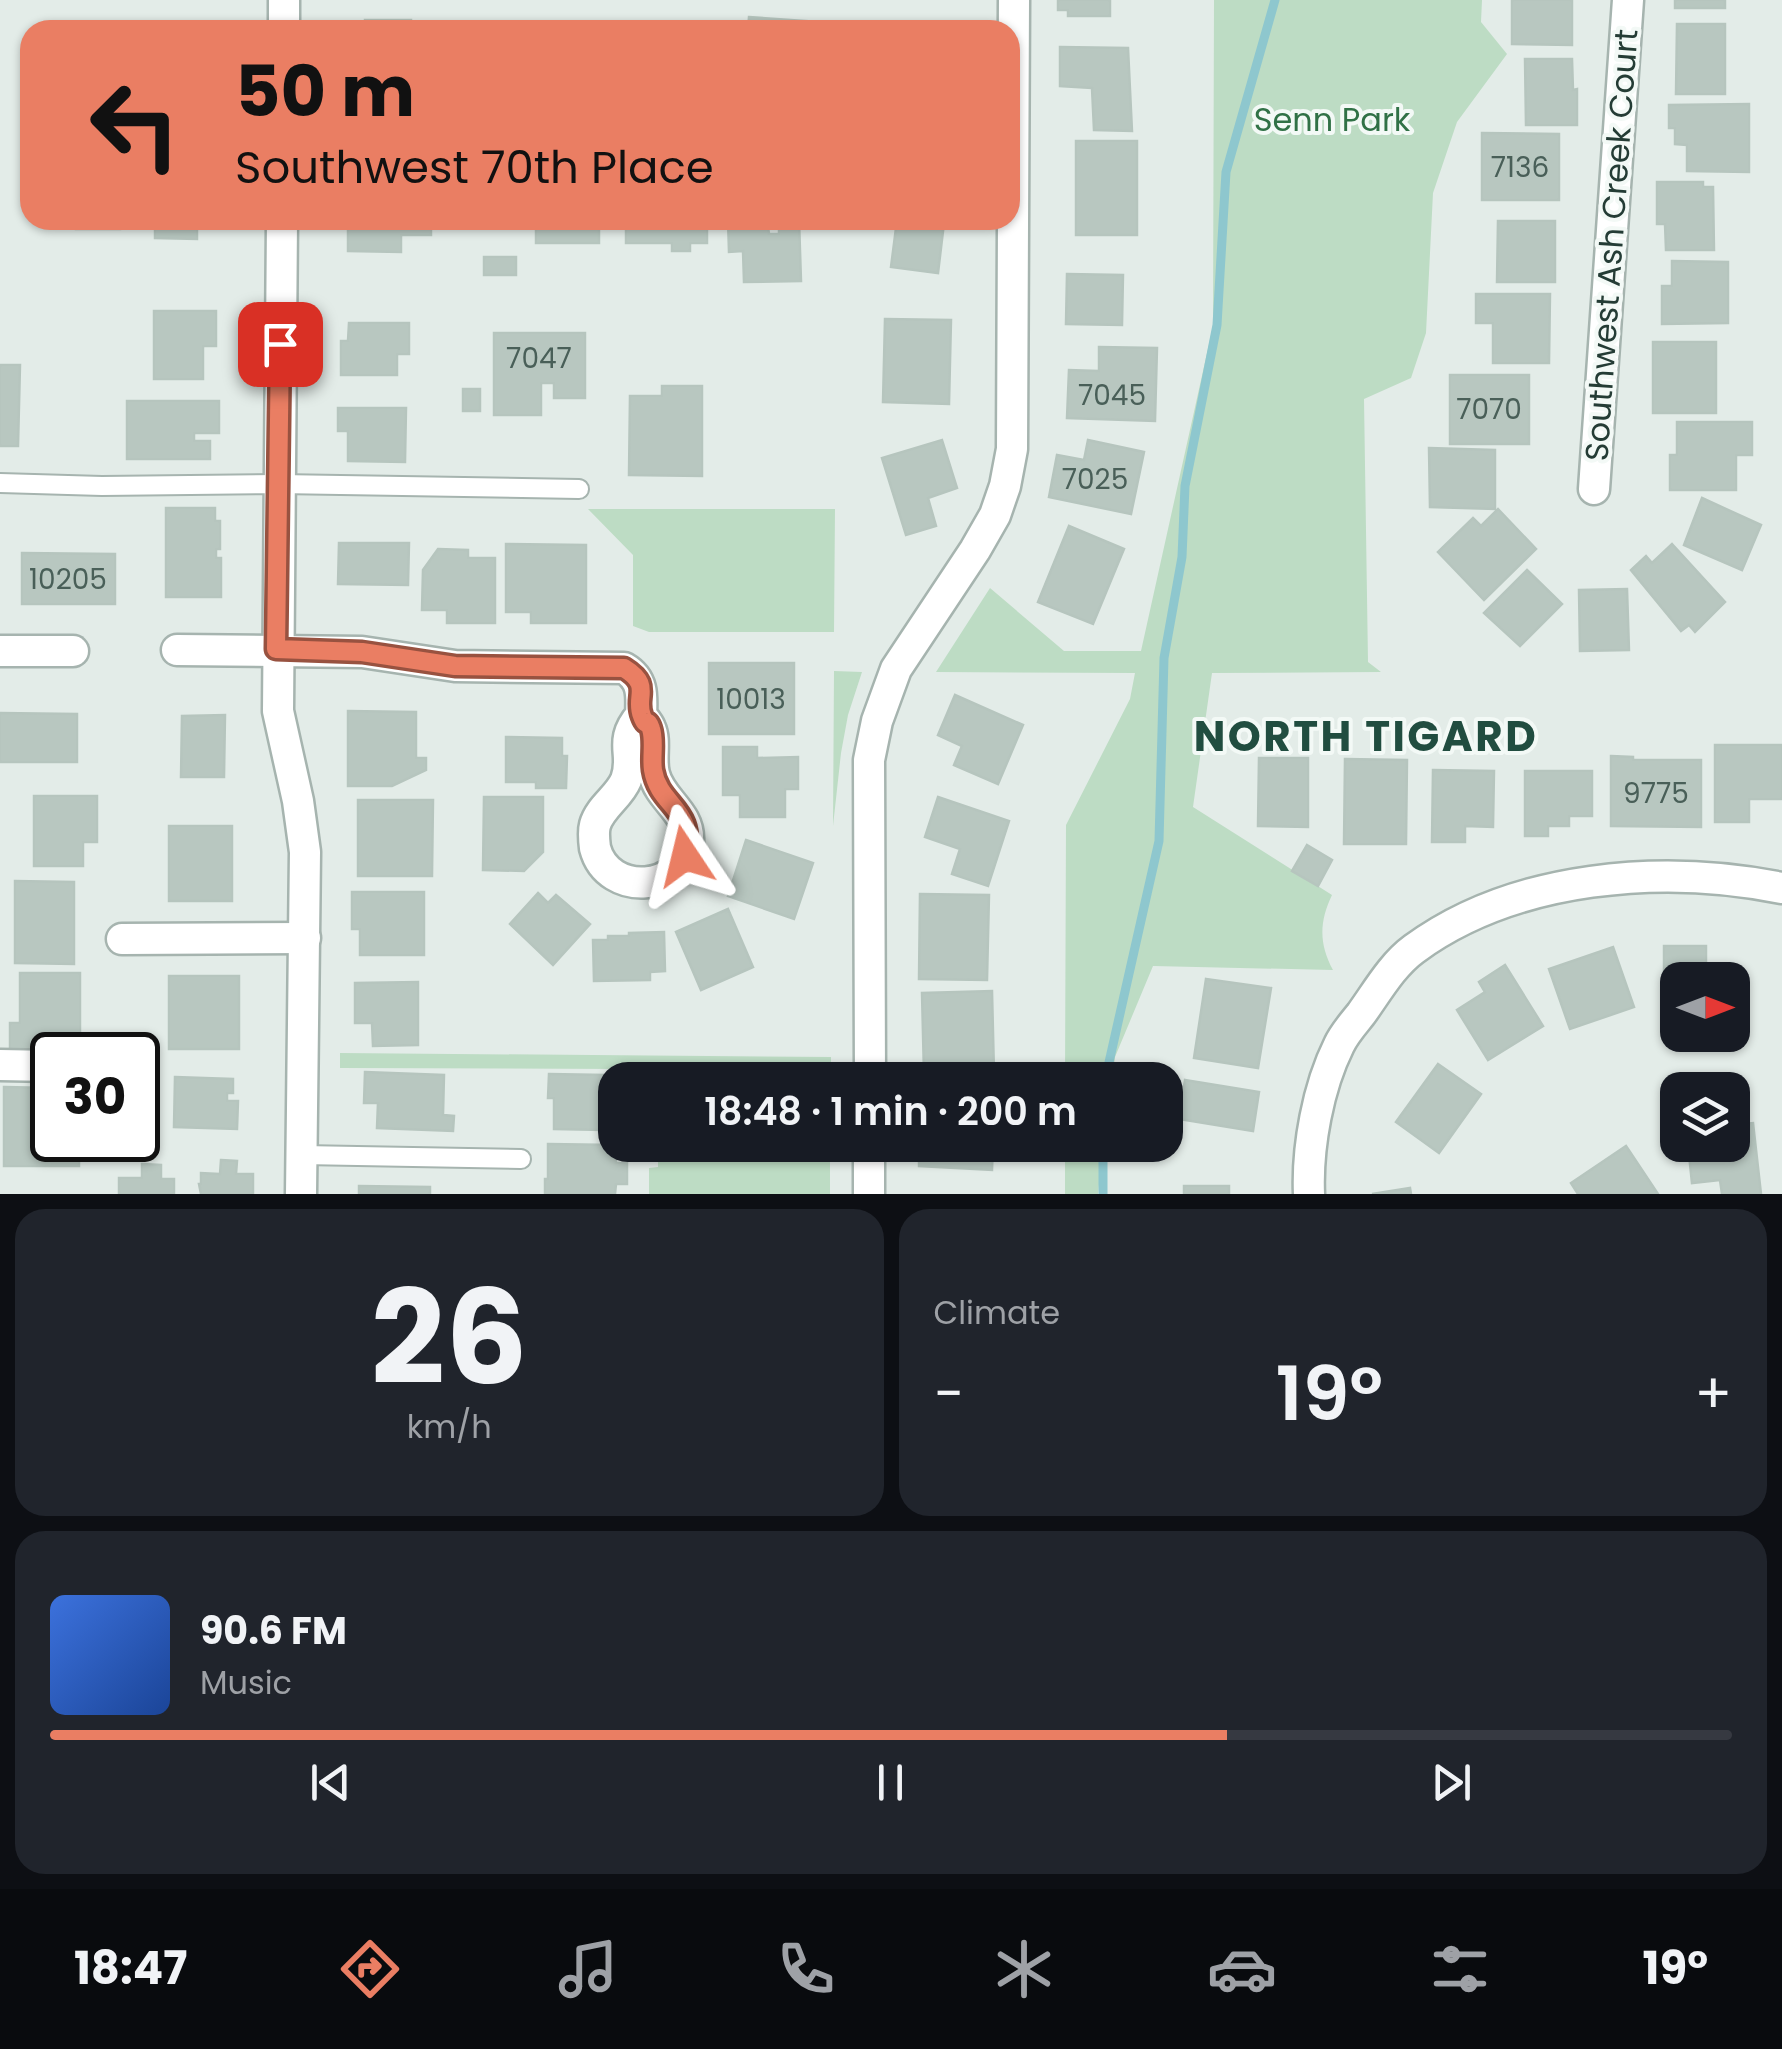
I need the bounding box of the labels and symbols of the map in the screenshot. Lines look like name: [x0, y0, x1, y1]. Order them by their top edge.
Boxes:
street label: Southwest Ash Creek Court: [1573, 28, 1649, 462]
park label: Senn Park: [1254, 97, 1411, 142]
house number: 7136: [1491, 148, 1549, 187]
pin: [238, 302, 323, 387]
house number: 7047: [506, 339, 572, 378]
house number: 7045: [1078, 376, 1146, 415]
house number: 7070: [1456, 390, 1522, 429]
house number: 7025: [1062, 460, 1128, 499]
house number: 10205: [29, 560, 107, 599]
house number: 10013: [716, 680, 786, 719]
district label: NORTH TIGARD: [1194, 707, 1538, 766]
house number: 9775: [1623, 774, 1689, 813]
position arrow: [633, 804, 737, 908]
north arrow: [1660, 962, 1750, 1052]
speed limit sign: 30: [30, 1032, 160, 1162]

